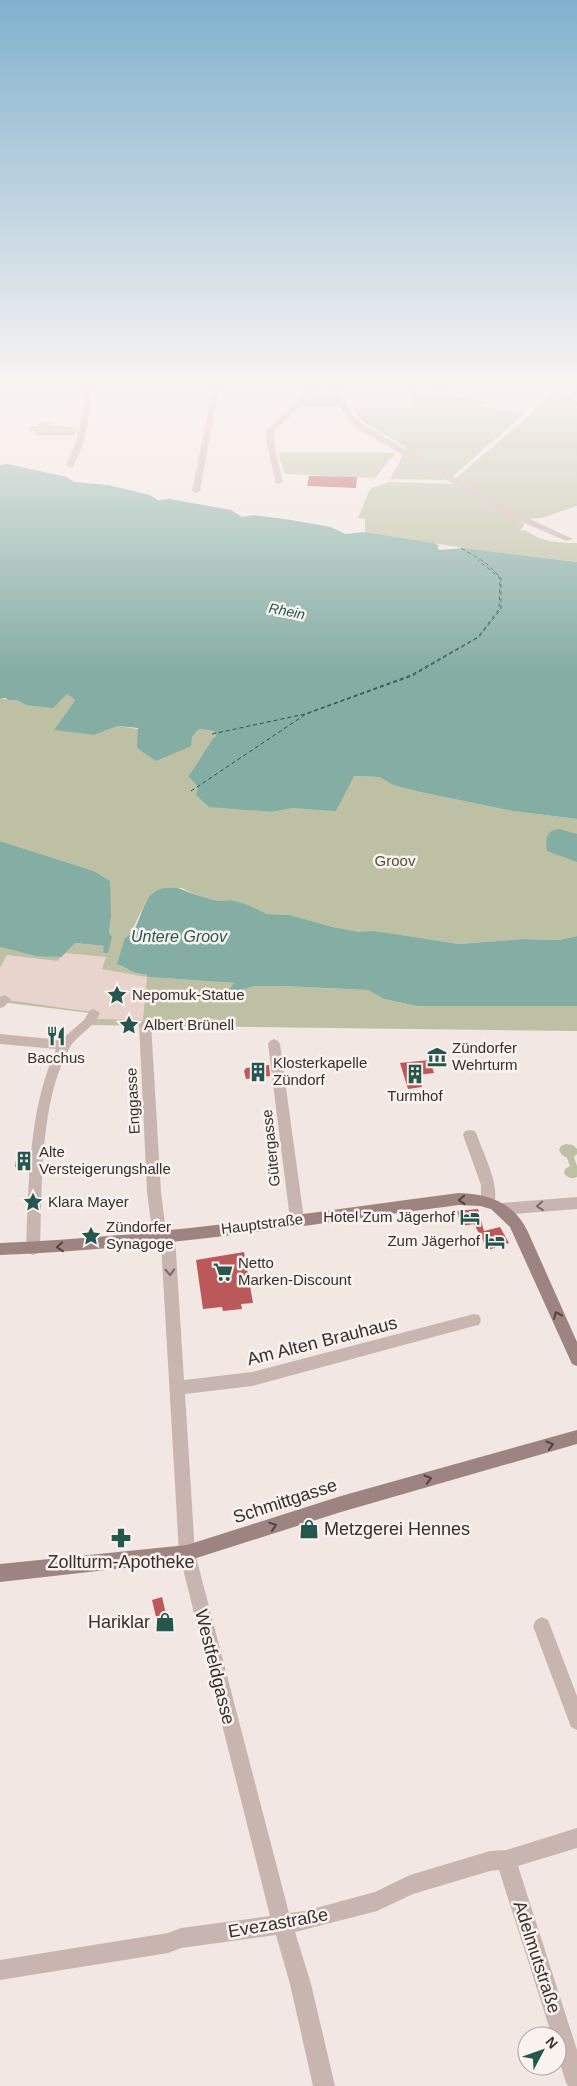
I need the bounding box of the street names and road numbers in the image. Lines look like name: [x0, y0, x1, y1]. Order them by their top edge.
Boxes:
street label: Enggasse: [122, 1067, 143, 1135]
street label: Gütergasse: [258, 1109, 283, 1188]
street label: Hauptstraße: [220, 1210, 304, 1237]
street label: Am Alten Brauhaus: [245, 1313, 399, 1369]
street label: Schmittgasse: [231, 1475, 339, 1527]
street label: Westfeldgasse: [191, 1607, 239, 1727]
street label: Adelmutstraße: [509, 1898, 565, 2016]
street label: Evezastraße: [227, 1904, 329, 1942]

